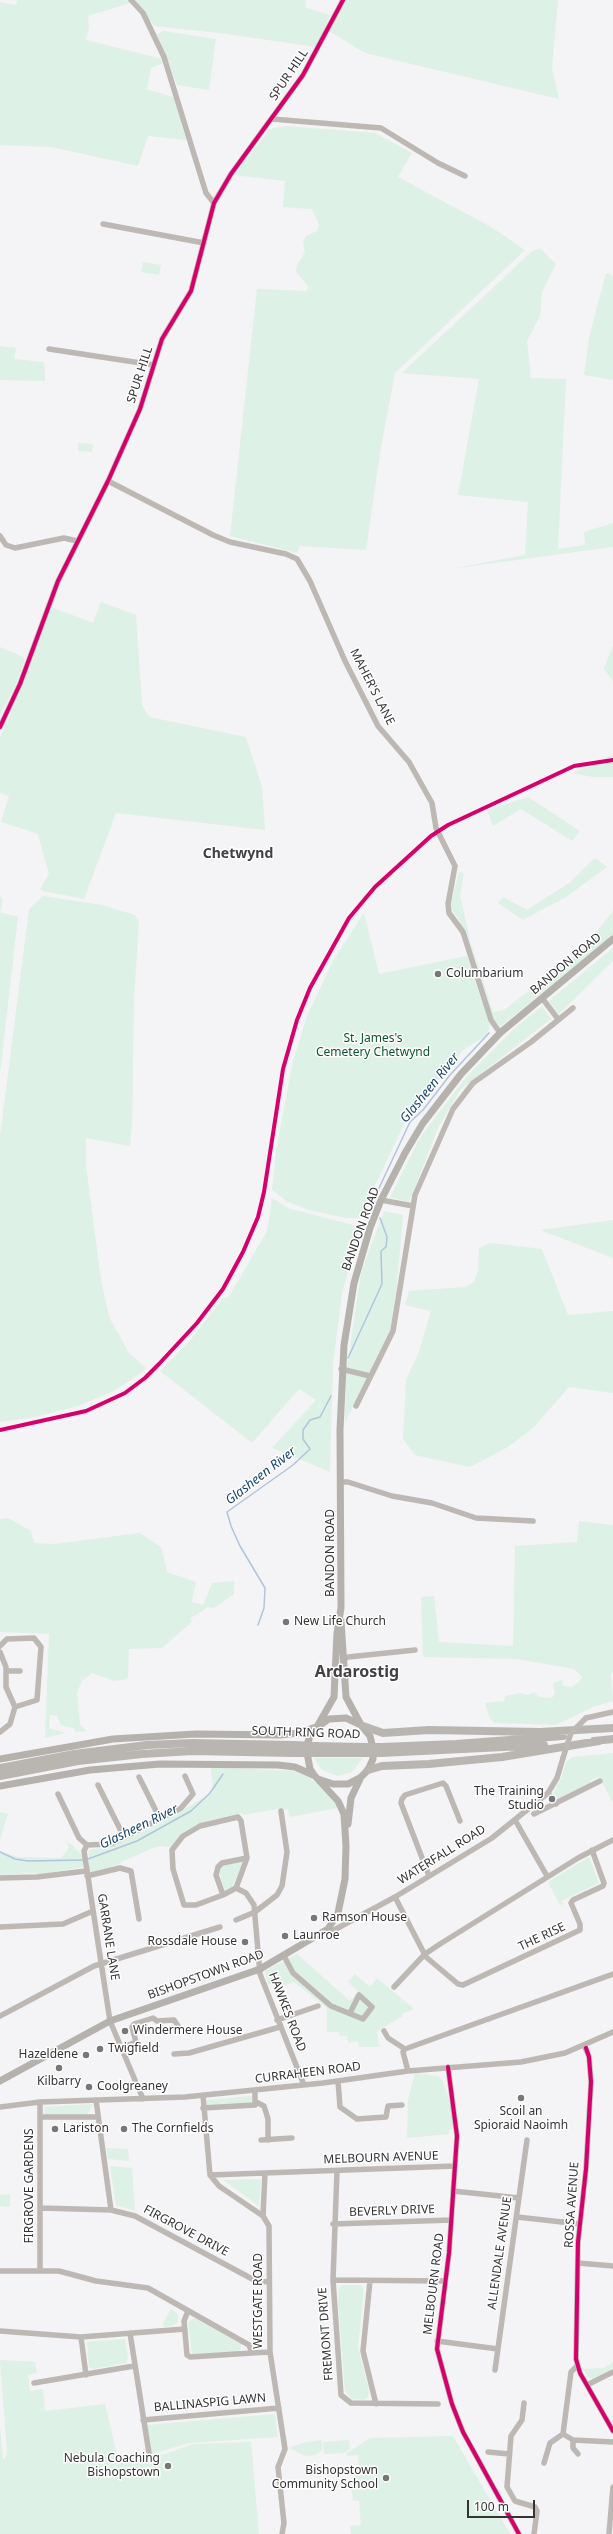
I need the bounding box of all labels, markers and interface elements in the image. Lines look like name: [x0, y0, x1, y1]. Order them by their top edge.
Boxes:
street label: SPUR HILL: [267, 47, 311, 103]
street label: SPUR HILL: [124, 345, 156, 405]
street label: MAHER'S LANE: [347, 646, 397, 728]
district label: Chetwynd: [203, 846, 273, 862]
street label: BANDON ROAD: [528, 930, 604, 998]
place label: Columbarium: [446, 967, 523, 981]
marker: Columbarium: [433, 969, 443, 979]
park label: St. James's Cemetery Chetwynd: [316, 1032, 430, 1060]
water label: Glasheen River: [397, 1050, 463, 1126]
street label: BANDON ROAD: [339, 1185, 383, 1273]
water label: Glasheen River: [223, 1444, 299, 1508]
street label: BANDON ROAD: [324, 1509, 338, 1597]
place label: New Life Church: [294, 1615, 386, 1629]
marker: New Life Church: [281, 1617, 291, 1627]
district label: Ardarostig: [315, 1662, 399, 1682]
street label: SOUTH RING ROAD: [251, 1724, 361, 1742]
place label: The Training Studio: [474, 1785, 544, 1813]
marker: The Training Studio: [547, 1794, 557, 1804]
water label: Glasheen River: [97, 1801, 181, 1853]
street label: WATERFALL ROAD: [395, 1822, 489, 1888]
street label: GARRANE LANE: [94, 1893, 122, 1981]
place label: Ramson House: [322, 1911, 407, 1925]
marker: Ramson House: [309, 1913, 319, 1923]
street label: THE RISE: [516, 1920, 568, 1954]
place label: Launroe: [293, 1929, 340, 1943]
marker: Launroe: [280, 1931, 290, 1941]
place label: Rossdale House: [148, 1935, 237, 1949]
marker: Rossdale House: [240, 1937, 250, 1947]
street label: BISHOPSTOWN ROAD: [146, 1947, 266, 2003]
street label: HAWKES ROAD: [265, 1970, 309, 2054]
place label: Windermere House: [133, 2024, 242, 2038]
marker: Windermere House: [120, 2026, 130, 2036]
place label: Twigfield: [108, 2042, 159, 2056]
marker: Twigfield: [95, 2044, 105, 2054]
place label: Hazeldene: [19, 2048, 78, 2062]
marker: Hazeldene: [81, 2050, 91, 2060]
street label: CURRAHEEN ROAD: [254, 2059, 362, 2087]
marker: Kilbarry: [54, 2063, 64, 2073]
place label: Kilbarry: [37, 2075, 81, 2089]
place label: Coolgreaney: [97, 2080, 168, 2094]
marker: Coolgreaney: [84, 2082, 94, 2092]
marker: Scoil an Spioraid Naoimh: [516, 2093, 526, 2103]
place label: Scoil an Spioraid Naoimh: [474, 2105, 568, 2133]
place label: Lariston: [63, 2122, 109, 2136]
place label: The Cornfields: [132, 2122, 213, 2136]
marker: Lariston: [50, 2124, 60, 2134]
marker: The Cornfields: [119, 2124, 129, 2134]
street label: FIRGROVE GARDENS: [23, 2128, 37, 2244]
street label: MELBOURN AVENUE: [323, 2149, 439, 2167]
street label: ROSSA AVENUE: [562, 2161, 582, 2249]
street label: ALLENDALE AVENUE: [485, 2196, 515, 2310]
street label: FIRGROVE DRIVE: [141, 2202, 231, 2260]
street label: BEVERLY DRIVE: [349, 2202, 435, 2220]
street label: MELBOURN ROAD: [421, 2232, 447, 2336]
street label: WESTGATE ROAD: [252, 2253, 266, 2349]
street label: FREMONT DRIVE: [316, 2287, 336, 2381]
street label: BALLINASPIG LAWN: [153, 2391, 267, 2415]
place label: Nebula Coaching Bishopstown: [64, 2452, 160, 2480]
marker: Nebula Coaching Bishopstown: [163, 2461, 173, 2471]
place label: Bishopstown Community School: [272, 2464, 378, 2492]
marker: Bishopstown Community School: [381, 2473, 391, 2483]
scale bar: [469, 2492, 537, 2518]
text: 100 m: [474, 2498, 509, 2515]

